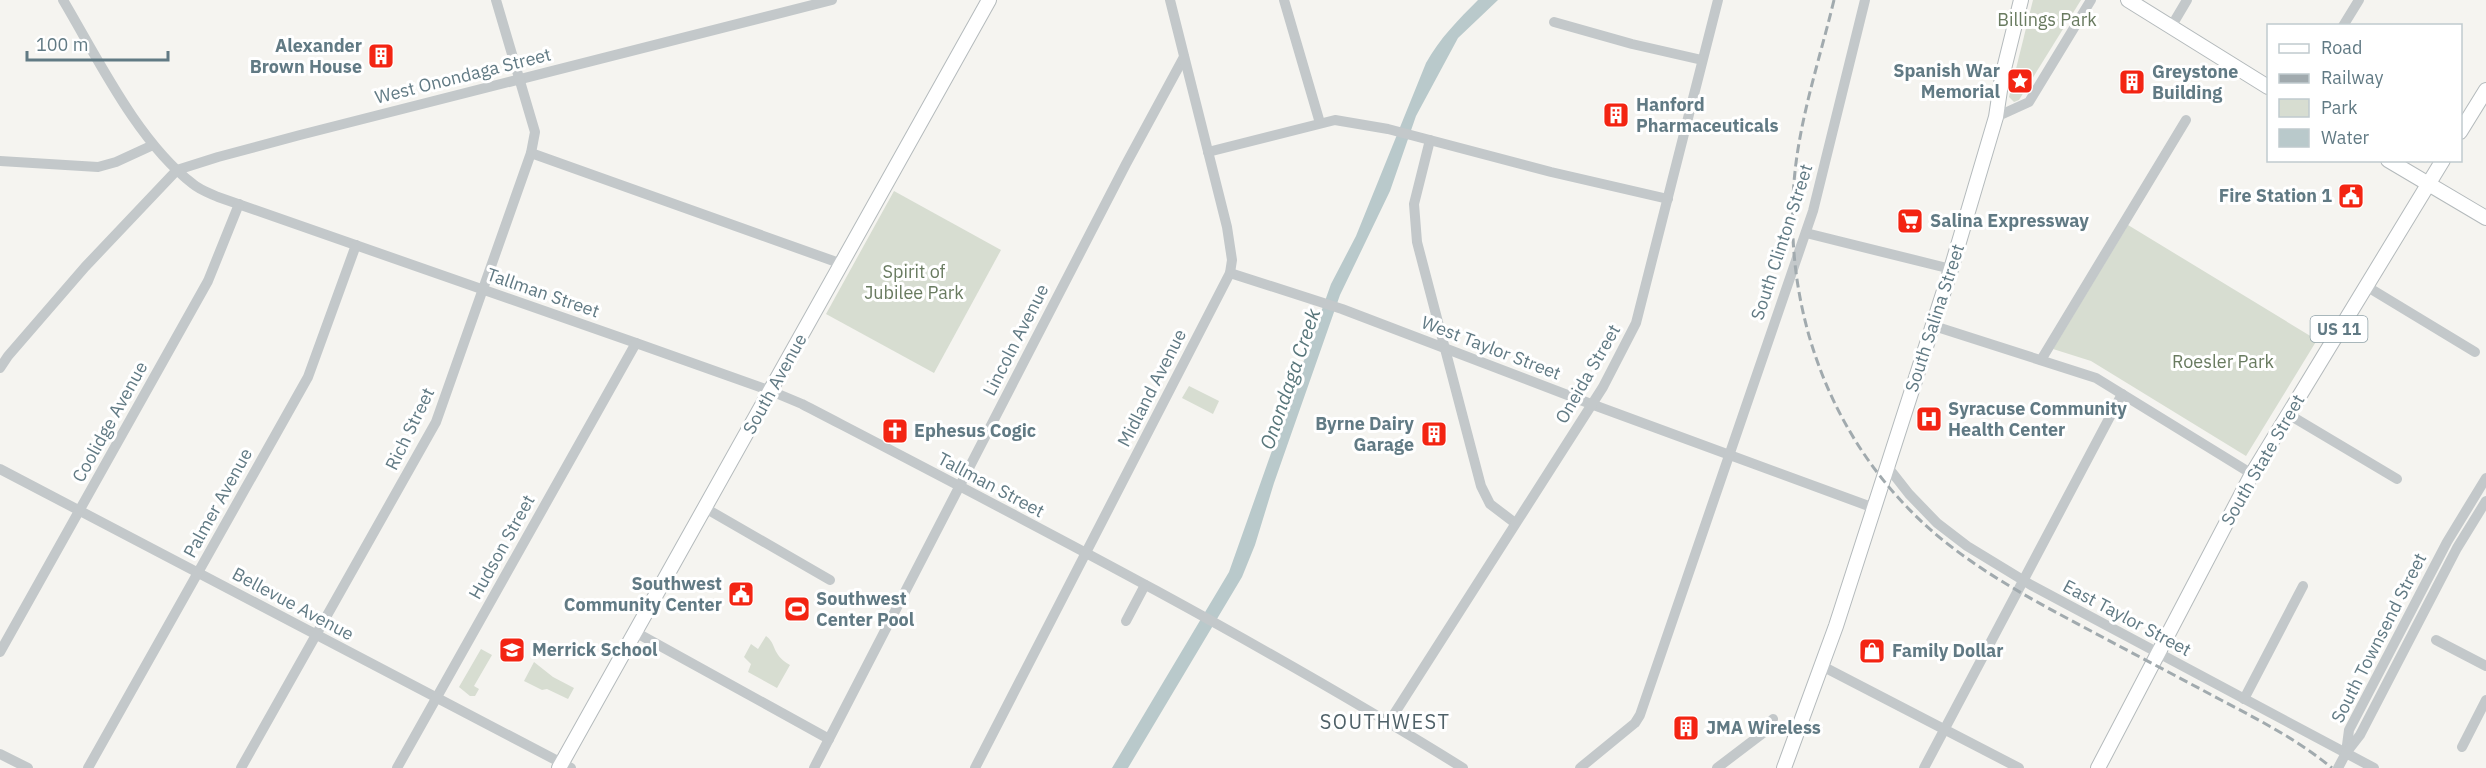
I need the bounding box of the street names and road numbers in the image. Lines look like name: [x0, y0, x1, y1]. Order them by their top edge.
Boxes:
street label: West Onondaga Street: [372, 42, 553, 109]
street label: South Clinton Street: [1745, 161, 1818, 323]
street label: South Salina Street: [1900, 241, 1969, 395]
street label: Tallman Street: [484, 263, 602, 323]
street label: Lincoln Avenue: [978, 280, 1054, 399]
street label: West Taylor Street: [1418, 310, 1564, 385]
road number: US 11: [2310, 316, 2368, 342]
street label: Oneida Street: [1550, 320, 1625, 428]
street label: Midland Avenue: [1112, 325, 1191, 450]
street label: South Avenue: [737, 329, 812, 438]
street label: Coolidge Avenue: [67, 357, 152, 486]
street label: Rich Street: [380, 384, 439, 474]
street label: South State Street: [2216, 390, 2309, 529]
street label: Palmer Avenue: [178, 444, 257, 562]
street label: Tallman Street: [934, 447, 1049, 522]
street label: Hudson Street: [463, 490, 540, 603]
street label: South Townsend Street: [2326, 549, 2431, 727]
street label: Bellevue Avenue: [229, 562, 358, 645]
street label: East Taylor Street: [2059, 574, 2195, 661]

